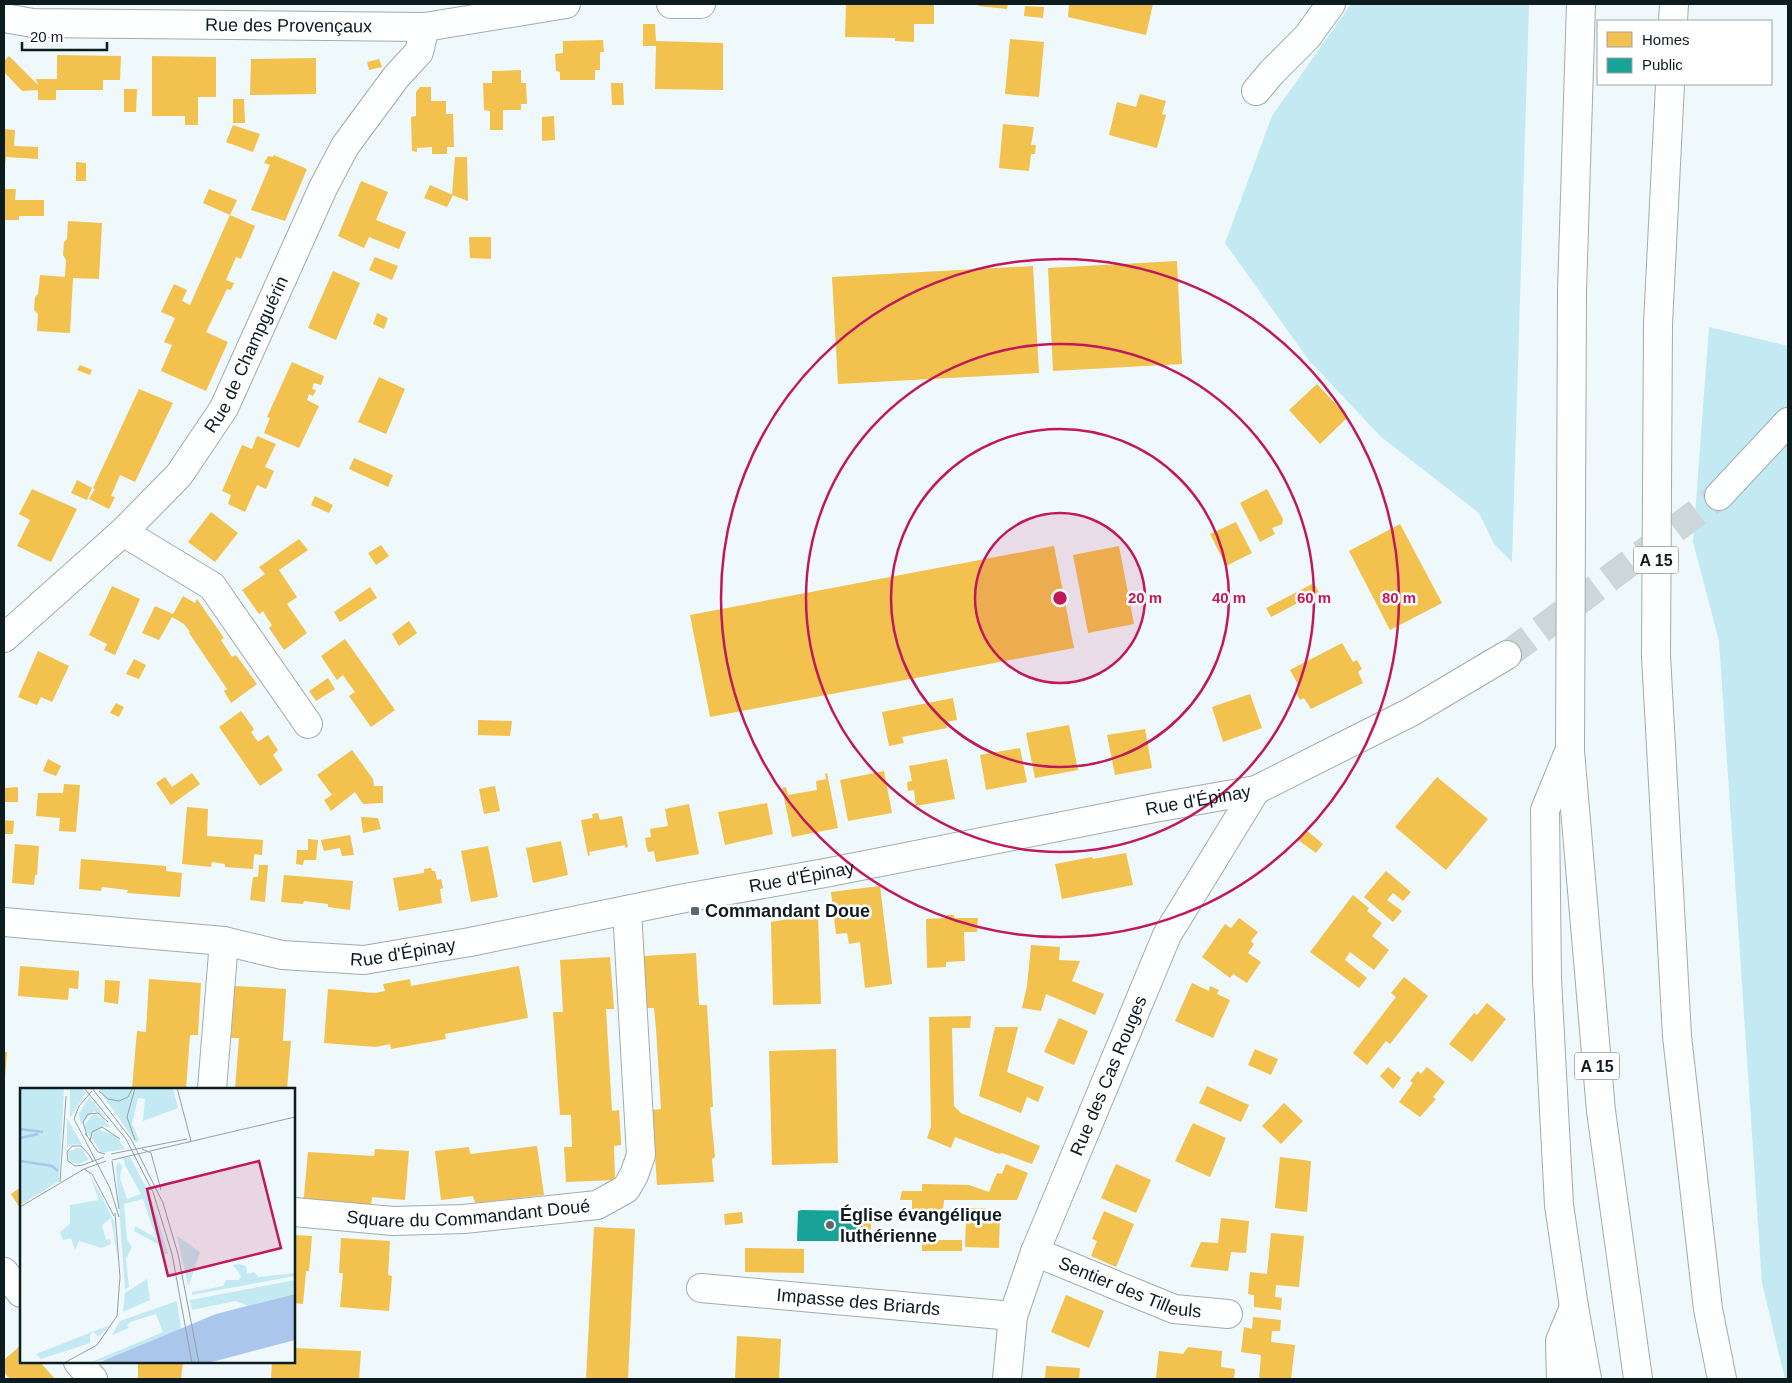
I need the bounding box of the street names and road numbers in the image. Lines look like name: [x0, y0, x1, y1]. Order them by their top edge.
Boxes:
street label: Rue des Provençaux: [205, 15, 372, 36]
street label: Rue de Champguérin: [200, 273, 292, 436]
road number: A 15: [1634, 546, 1678, 574]
street label: Rue d'Épinay: [1144, 781, 1252, 819]
street label: Rue d'Épinay: [747, 857, 856, 896]
street label: Rue d'Épinay: [349, 935, 457, 970]
street label: Rue des Cas Rouges: [1066, 993, 1151, 1159]
road number: A 15: [1574, 1052, 1620, 1080]
street label: Square du Commandant Doué: [346, 1196, 591, 1231]
street label: Sentier des Tilleuls: [1056, 1253, 1202, 1321]
street label: Impasse des Briards: [776, 1285, 941, 1319]

